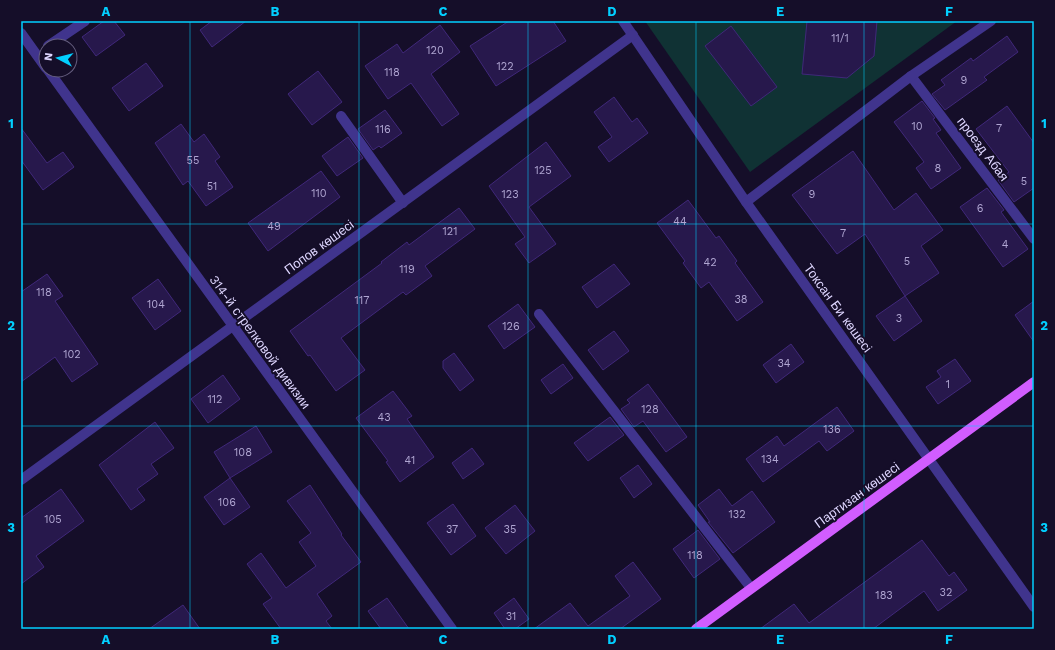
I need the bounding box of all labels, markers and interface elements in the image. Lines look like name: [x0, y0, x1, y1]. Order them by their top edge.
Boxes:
text: A: [102, 4, 111, 19]
text: B: [271, 4, 280, 19]
text: C: [439, 4, 448, 19]
text: D: [607, 4, 617, 19]
text: E: [776, 4, 784, 19]
text: F: [945, 4, 953, 19]
house number: 11/1: [831, 32, 849, 45]
north arrow: [38, 38, 78, 78]
house number: 120: [426, 44, 444, 57]
text: N: [42, 52, 56, 62]
house number: 122: [496, 60, 514, 73]
house number: 118: [384, 66, 400, 79]
house number: 9: [961, 74, 968, 87]
street label: проезд Абая: [954, 114, 1012, 184]
text: 1: [8, 116, 14, 131]
text: 1: [1041, 116, 1047, 131]
house number: 10: [911, 120, 923, 133]
house number: 7: [996, 122, 1002, 135]
house number: 116: [375, 123, 391, 136]
house number: 55: [187, 154, 199, 167]
house number: 8: [935, 162, 942, 175]
house number: 125: [534, 164, 552, 177]
house number: 5: [1021, 175, 1027, 188]
house number: 51: [207, 180, 217, 193]
house number: 110: [311, 187, 327, 200]
house number: 123: [501, 188, 519, 201]
house number: 9: [809, 188, 816, 201]
house number: 6: [977, 202, 984, 215]
house number: 44: [673, 215, 687, 228]
street label: Попов көшесі: [281, 217, 357, 277]
house number: 49: [267, 220, 281, 233]
house number: 121: [443, 225, 458, 238]
house number: 7: [840, 227, 846, 240]
house number: 4: [1002, 238, 1009, 251]
house number: 5: [904, 255, 910, 268]
house number: 42: [703, 256, 717, 269]
street label: Токсан Би көшесі: [801, 261, 875, 355]
house number: 119: [399, 263, 415, 276]
street label: 314-й стрелковой дивизии: [207, 272, 313, 412]
house number: 118: [36, 286, 52, 299]
house number: 38: [734, 293, 748, 306]
house number: 117: [355, 294, 369, 307]
house number: 104: [147, 298, 165, 311]
house number: 3: [896, 312, 902, 325]
text: 2: [7, 318, 15, 333]
text: 2: [1040, 318, 1048, 333]
house number: 126: [502, 320, 520, 333]
house number: 102: [63, 348, 81, 361]
house number: 34: [777, 357, 791, 370]
house number: 1: [946, 378, 950, 391]
house number: 112: [208, 393, 223, 406]
house number: 128: [641, 403, 659, 416]
house number: 43: [377, 411, 391, 424]
house number: 136: [823, 423, 841, 436]
house number: 108: [234, 446, 252, 459]
house number: 134: [761, 453, 779, 466]
house number: 41: [405, 454, 415, 467]
street label: Партизан көшесі: [812, 459, 903, 531]
house number: 106: [218, 496, 236, 509]
house number: 132: [728, 508, 746, 521]
house number: 105: [44, 513, 62, 526]
text: 3: [7, 520, 15, 535]
text: 3: [1040, 520, 1048, 535]
house number: 37: [446, 523, 458, 536]
house number: 35: [504, 523, 516, 536]
house number: 118: [687, 549, 703, 562]
house number: 32: [940, 586, 952, 599]
house number: 183: [875, 589, 893, 602]
house number: 31: [506, 610, 516, 623]
text: A: [102, 632, 111, 647]
text: B: [271, 632, 280, 647]
text: C: [439, 632, 448, 647]
text: D: [607, 632, 617, 647]
text: E: [776, 632, 784, 647]
text: F: [945, 632, 953, 647]

